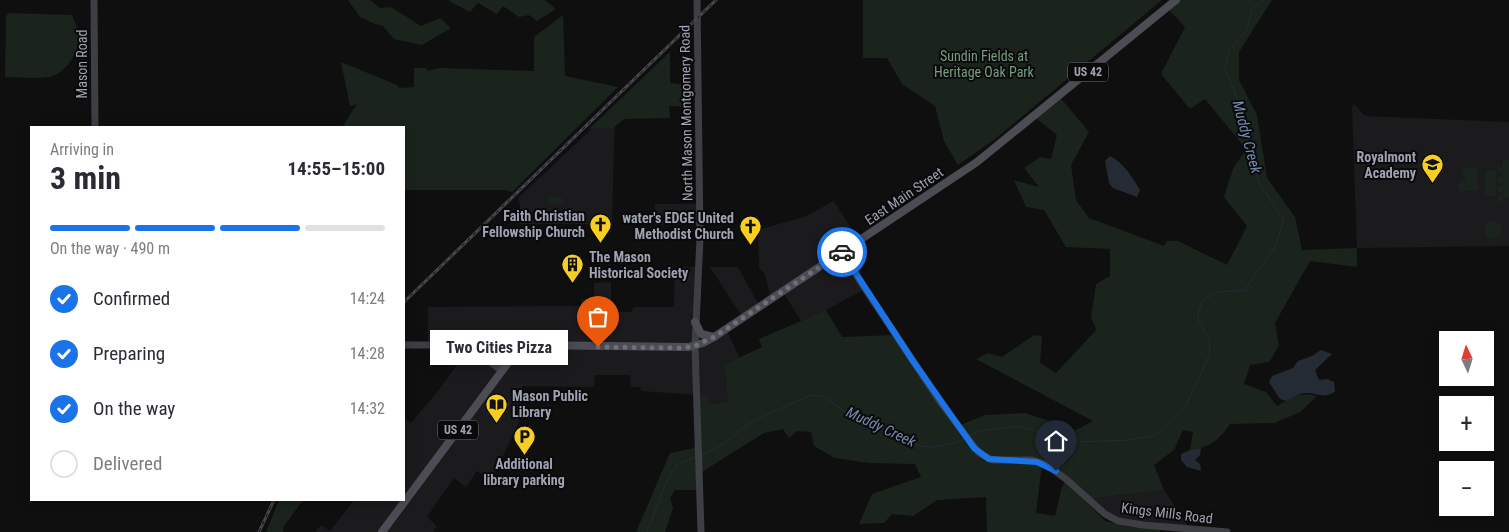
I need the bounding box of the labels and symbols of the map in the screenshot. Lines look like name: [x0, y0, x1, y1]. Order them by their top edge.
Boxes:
street label: North Mason Montgomery Road: [676, 25, 696, 201]
street label: Mason Road: [74, 30, 90, 98]
park label: Sundin Fields at Heritage Oak Park: [934, 48, 1035, 80]
road number: US 42: [1068, 62, 1108, 82]
water label: Muddy Creek: [1229, 99, 1265, 176]
place label: Royalmont Academy: [1357, 149, 1417, 181]
school or university icon: Royalmont Academy: [1420, 153, 1444, 184]
street label: East Main Street: [862, 164, 946, 228]
place label: Faith Christian Fellowship Church: [482, 208, 585, 240]
place label: water's EDGE United Methodist Church: [622, 210, 734, 242]
church icon: Faith Christian Fellowship Church: [589, 212, 613, 243]
church icon: water's EDGE United Methodist Church: [738, 214, 762, 245]
courier: [817, 227, 867, 277]
place label: The Mason Historical Society: [589, 249, 689, 281]
building icon: The Mason Historical Society: [561, 253, 585, 284]
pin: [577, 296, 619, 347]
callout: Two Cities Pizza: [430, 330, 568, 364]
north arrow: [1439, 331, 1494, 386]
place label: Mason Public Library: [512, 388, 588, 420]
library icon: Mason Public Library: [484, 392, 508, 423]
water label: Muddy Creek: [843, 403, 919, 451]
road number: US 42: [438, 420, 478, 440]
pin: [1035, 420, 1077, 471]
parking icon: Additional library parking: [512, 424, 536, 455]
place label: Additional library parking: [483, 456, 565, 488]
street label: Kings Mills Road: [1120, 499, 1214, 527]

